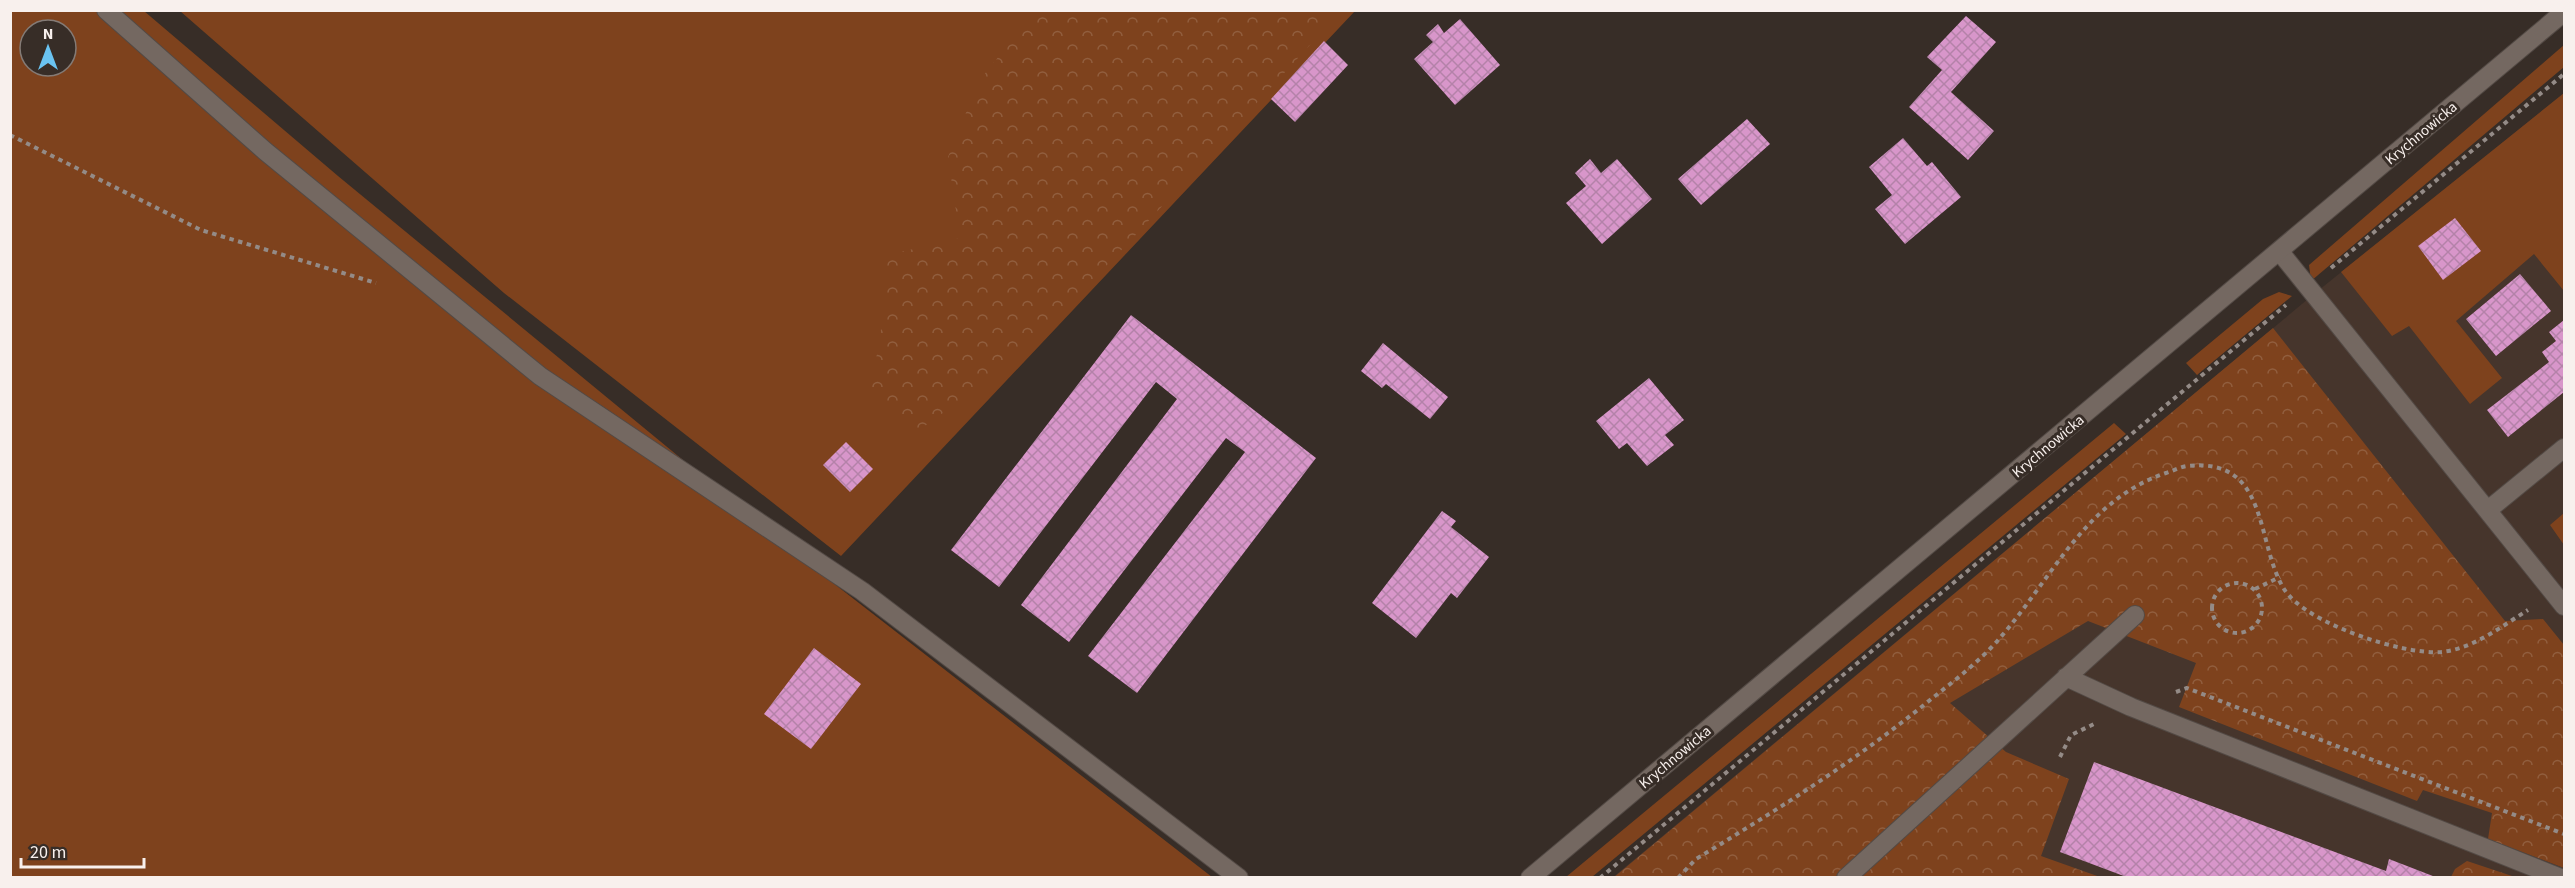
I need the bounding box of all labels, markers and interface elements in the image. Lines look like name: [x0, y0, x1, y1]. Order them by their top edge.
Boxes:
north arrow: [18, 18, 78, 78]
text: N: [43, 23, 53, 45]
street label: Krychnowicka: [2381, 97, 2462, 170]
street label: Krychnowicka: [2008, 410, 2089, 483]
street label: Krychnowicka: [1635, 721, 1716, 794]
scale bar: [21, 831, 144, 869]
text: 20 m: [30, 840, 66, 865]

